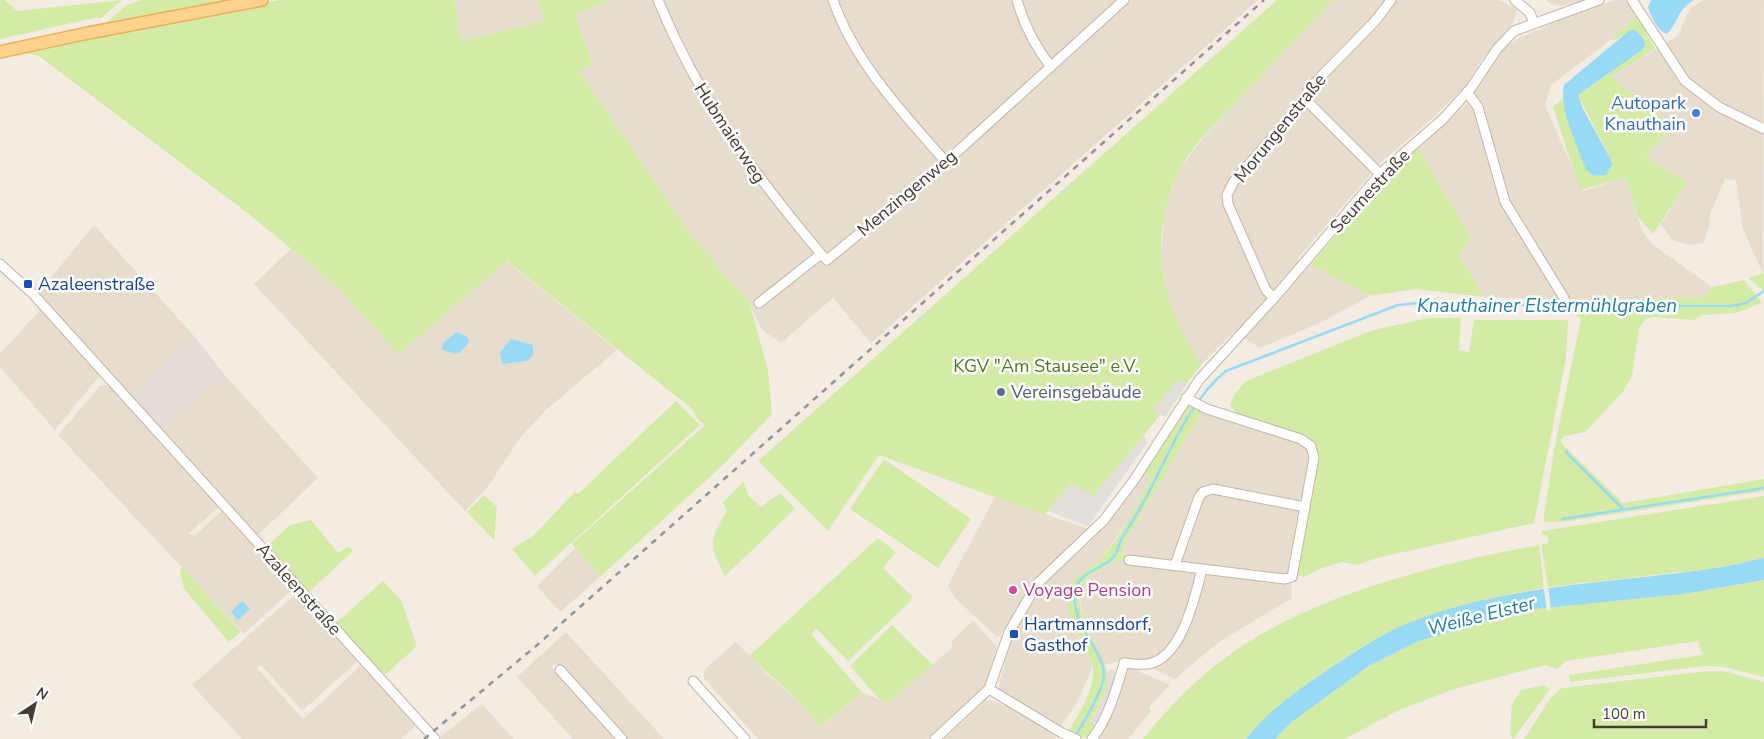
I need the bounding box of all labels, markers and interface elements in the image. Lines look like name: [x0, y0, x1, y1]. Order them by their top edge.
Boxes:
street label: Morungenstraße: [1229, 68, 1331, 188]
street label: Hubmaierweg: [689, 78, 771, 188]
place label: Autopark Knauthain: [1604, 91, 1687, 136]
marker: Autopark Knauthain: [1690, 107, 1702, 119]
street label: Menzingenweg: [852, 144, 962, 242]
street label: Seumestraße: [1325, 144, 1415, 238]
place label: Azaleenstraße: [38, 272, 155, 296]
marker: Azaleenstraße: [22, 278, 34, 290]
water label: Knauthainer Elstermühlgraben: [1417, 293, 1677, 319]
park label: KGV "Am Stausee" e.V.: [953, 354, 1139, 378]
place label: Vereinsgebäude: [1010, 380, 1141, 404]
marker: Vereinsgebäude: [995, 386, 1007, 398]
street label: Azaleenstraße: [251, 538, 347, 640]
place label: Voyage Pension: [1022, 578, 1151, 602]
marker: Voyage Pension: [1007, 584, 1019, 596]
water label: Weiße Elster: [1425, 590, 1539, 642]
place label: Hartmannsdorf, Gasthof: [1024, 612, 1152, 657]
marker: Hartmannsdorf, Gasthof: [1008, 628, 1020, 640]
north arrow: [10, 679, 60, 729]
text: N: [32, 683, 52, 705]
scale bar: [1594, 696, 1706, 728]
text: 100 m: [1602, 704, 1646, 724]

